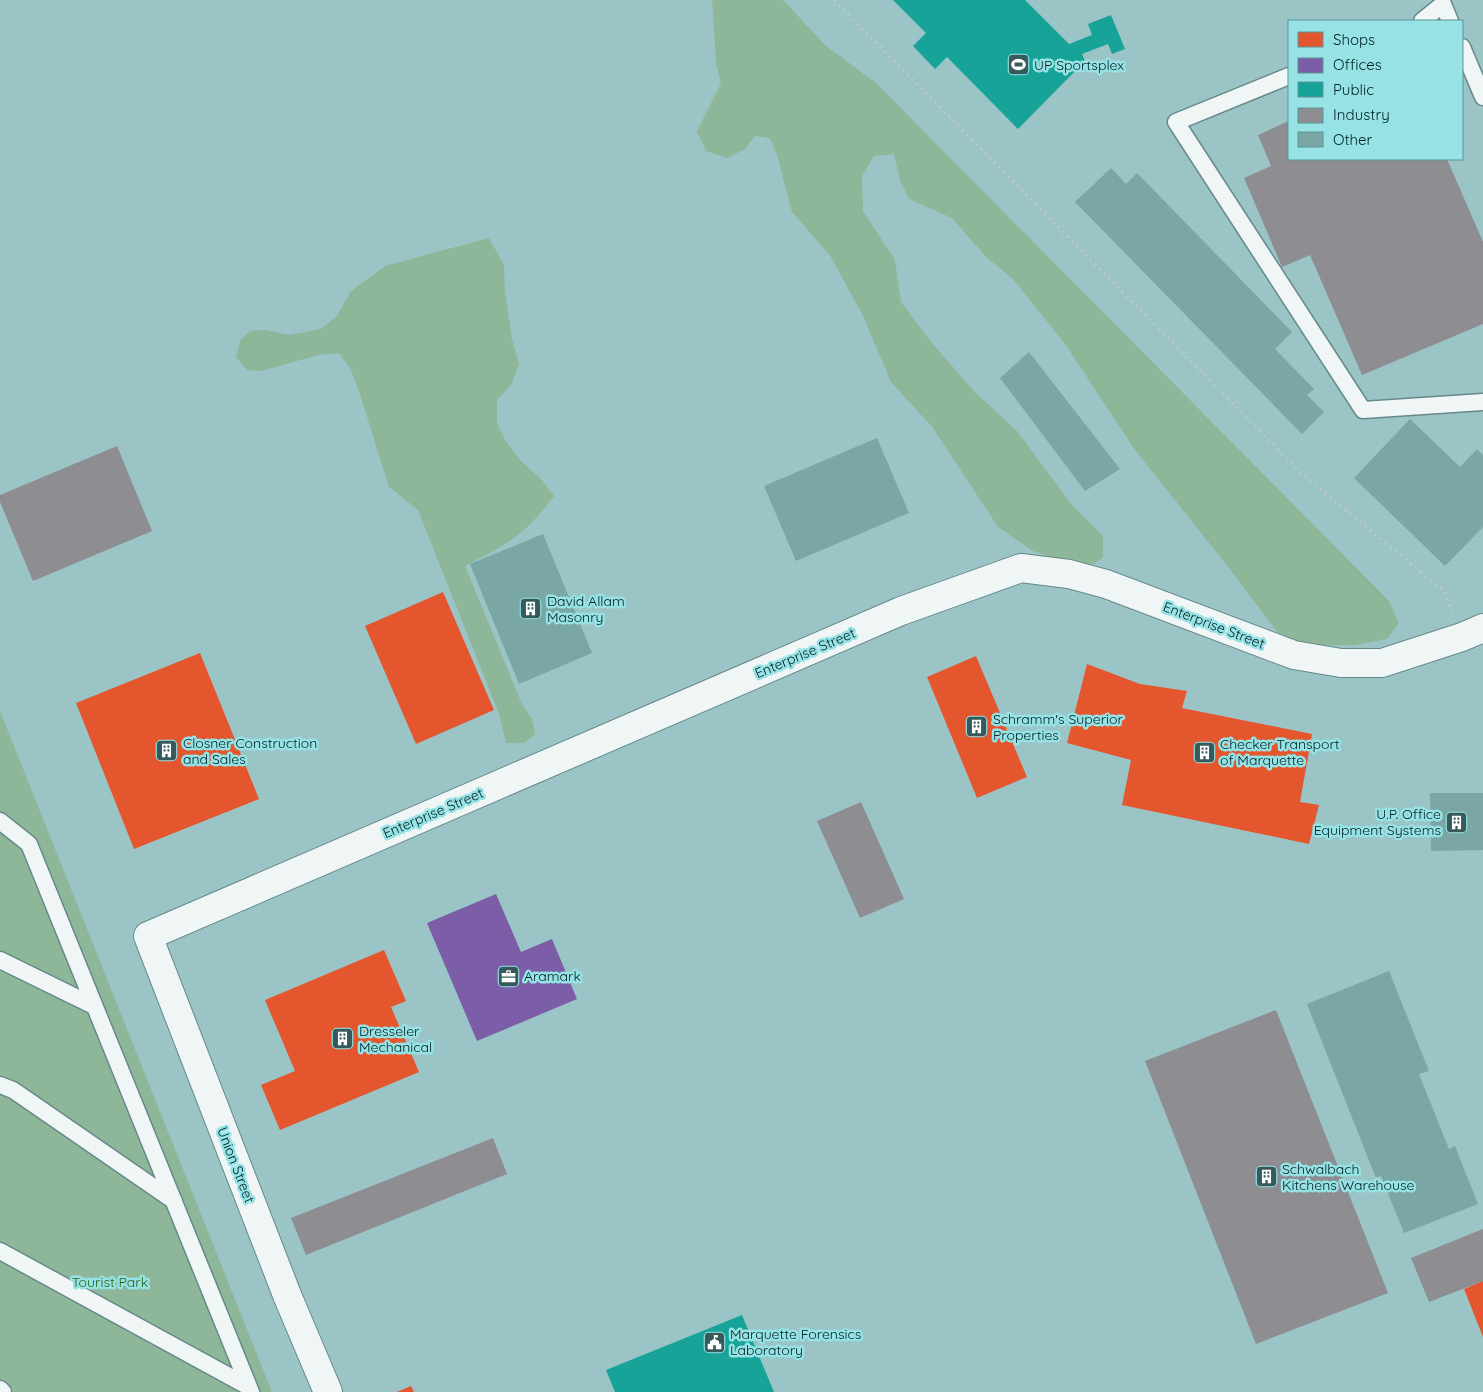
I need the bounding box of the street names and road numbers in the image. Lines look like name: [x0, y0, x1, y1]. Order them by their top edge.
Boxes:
street label: Enterprise Street: [1161, 597, 1268, 653]
street label: Enterprise Street: [752, 624, 858, 682]
street label: Enterprise Street: [380, 784, 486, 842]
street label: Union Street: [213, 1125, 259, 1206]

